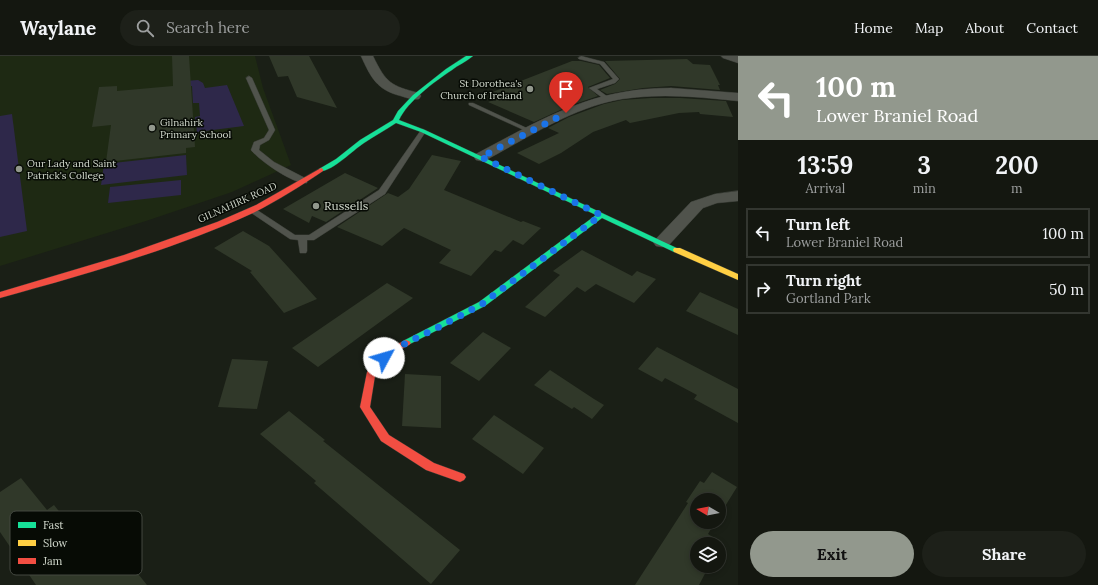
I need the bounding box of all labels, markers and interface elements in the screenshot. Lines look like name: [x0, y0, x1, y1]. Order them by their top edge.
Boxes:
search box: [120, 10, 400, 46]
text: Waylane: [20, 16, 96, 40]
icon: search: [134, 17, 156, 39]
text: Search here: [166, 18, 250, 37]
text: Home: [854, 19, 893, 37]
text: Map: [915, 19, 943, 37]
text: About: [965, 19, 1004, 37]
text: Contact: [1026, 19, 1078, 37]
text: 100 m: [816, 69, 896, 105]
pin: [549, 72, 583, 113]
icon: left: [750, 72, 802, 124]
place label: St Dorothea's Church of Ireland: [440, 77, 522, 102]
icon: arrive: [555, 78, 577, 100]
marker: St Dorothea's Church of Ireland: [525, 84, 535, 94]
text: Lower Braniel Road: [816, 104, 978, 127]
place label: Gilnahirk Primary School: [160, 116, 231, 141]
marker: Gilnahirk Primary School: [147, 123, 157, 133]
text: 13:59: [797, 150, 853, 181]
text: 3: [918, 150, 931, 181]
text: 200: [995, 150, 1039, 181]
place label: Our Lady and Saint Patrick's College: [27, 157, 116, 182]
marker: Our Lady and Saint Patrick's College: [14, 164, 24, 174]
street label: GILNAHIRK ROAD: [196, 179, 279, 226]
text: Arrival: [805, 180, 845, 197]
text: min: [913, 180, 936, 197]
text: m: [1011, 180, 1023, 197]
place label: Russells: [324, 198, 369, 213]
marker: Russells: [311, 201, 321, 211]
text: Turn left: [786, 215, 850, 234]
icon: left: [752, 222, 774, 244]
text: 100 m: [1043, 224, 1084, 243]
text: Lower Braniel Road: [786, 234, 903, 251]
text: Turn right: [786, 271, 862, 290]
icon: right: [752, 278, 774, 300]
text: 50 m: [1049, 280, 1084, 299]
text: Gortland Park: [786, 290, 871, 307]
position arrow: [363, 337, 405, 379]
north arrow: [690, 493, 726, 529]
map controls: [690, 493, 726, 573]
legend: [10, 511, 142, 575]
text: Fast: [43, 518, 64, 532]
button: Exit: [750, 531, 914, 577]
button: Share: [922, 531, 1086, 577]
text: Slow: [43, 536, 68, 550]
button: layers: [690, 537, 726, 573]
text: Jam: [42, 554, 63, 568]

